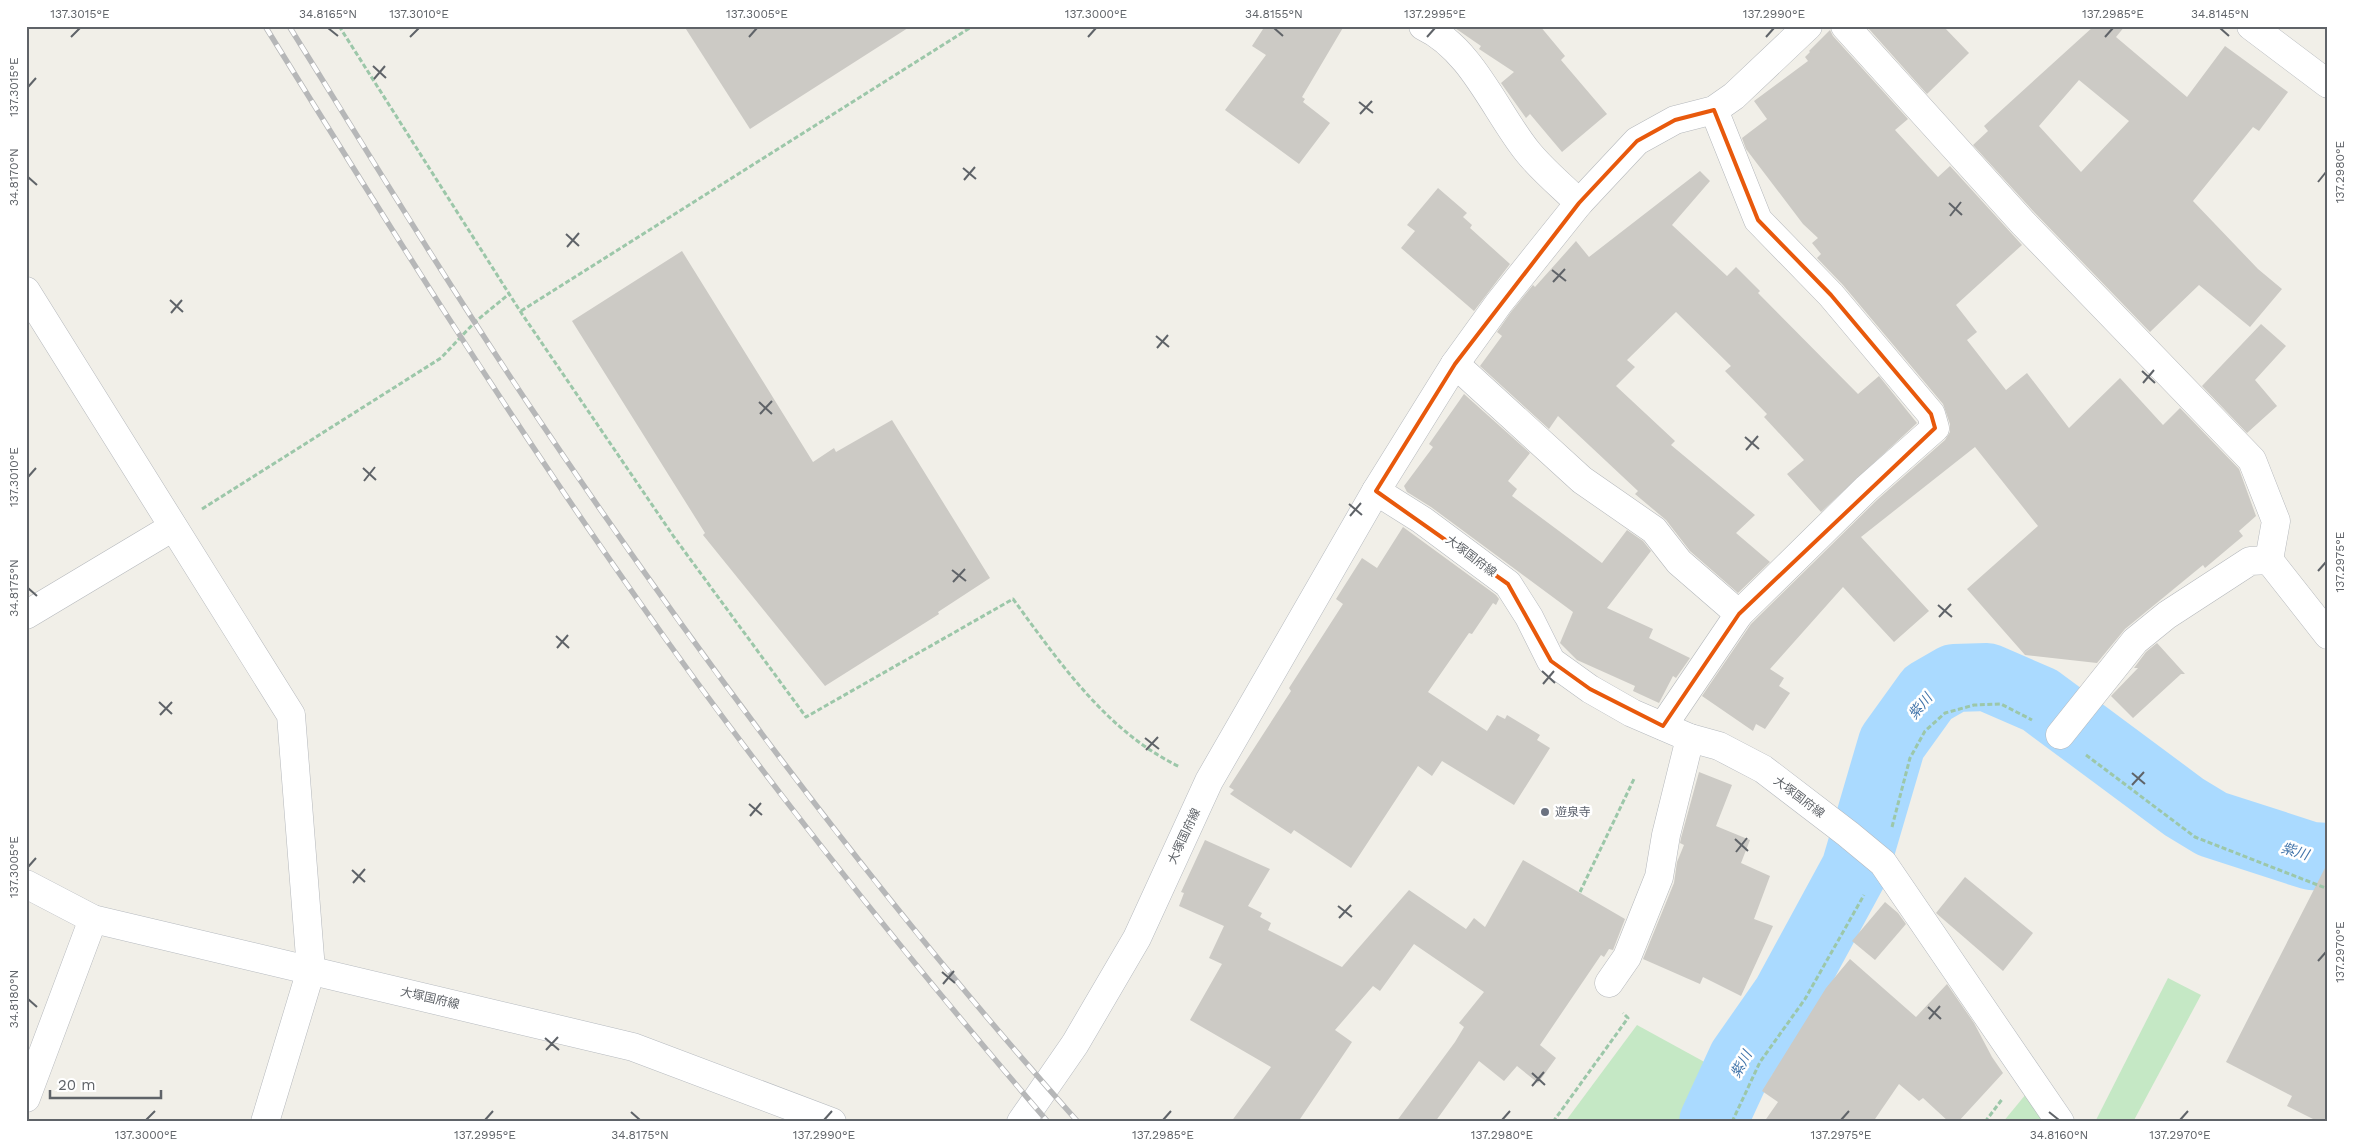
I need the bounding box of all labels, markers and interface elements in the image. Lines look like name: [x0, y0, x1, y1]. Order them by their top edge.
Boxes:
text: 137.3015°E: [50, 7, 110, 21]
text: 34.8165°N: [299, 7, 357, 21]
text: 137.3010°E: [389, 7, 449, 21]
text: 137.3005°E: [726, 7, 788, 21]
text: 137.3000°E: [1065, 7, 1128, 21]
text: 34.8155°N: [1245, 7, 1303, 21]
text: 137.2995°E: [1404, 7, 1466, 21]
text: 137.2990°E: [1743, 7, 1806, 21]
text: 137.2985°E: [2082, 7, 2144, 21]
text: 34.8145°N: [2191, 7, 2249, 21]
text: 137.3015°E: [7, 57, 21, 117]
text: 137.2980°E: [2333, 140, 2347, 203]
text: 34.8170°N: [7, 148, 21, 206]
text: 137.3010°E: [7, 447, 21, 507]
text: 137.2975°E: [2333, 531, 2347, 593]
street label: 大塚国府線: [1443, 532, 1499, 580]
text: 34.8175°N: [7, 559, 21, 617]
water label: 紫川: [1905, 689, 1936, 722]
street label: 大塚国府線: [1771, 773, 1827, 821]
place label: 遊泉寺: [1555, 805, 1591, 819]
street label: 大塚国府線: [1165, 806, 1203, 866]
marker: 遊泉寺: [1539, 806, 1551, 818]
text: 137.3005°E: [7, 836, 21, 898]
water label: 紫川: [2279, 839, 2313, 863]
text: 137.2970°E: [2333, 921, 2347, 983]
text: 34.8180°N: [7, 970, 21, 1028]
street label: 大塚国府線: [399, 984, 461, 1012]
water label: 紫川: [1727, 1046, 1756, 1080]
scale bar: [50, 1068, 161, 1100]
text: 20 m: [58, 1076, 96, 1094]
text: 137.3000°E: [115, 1128, 178, 1142]
text: 137.2995°E: [454, 1128, 516, 1142]
text: 34.8175°N: [611, 1128, 669, 1142]
text: 137.2990°E: [793, 1128, 856, 1142]
text: 137.2985°E: [1132, 1128, 1194, 1142]
text: 137.2980°E: [1471, 1128, 1534, 1142]
text: 137.2975°E: [1810, 1128, 1872, 1142]
text: 34.8160°N: [2030, 1128, 2088, 1142]
text: 137.2970°E: [2149, 1128, 2211, 1142]

